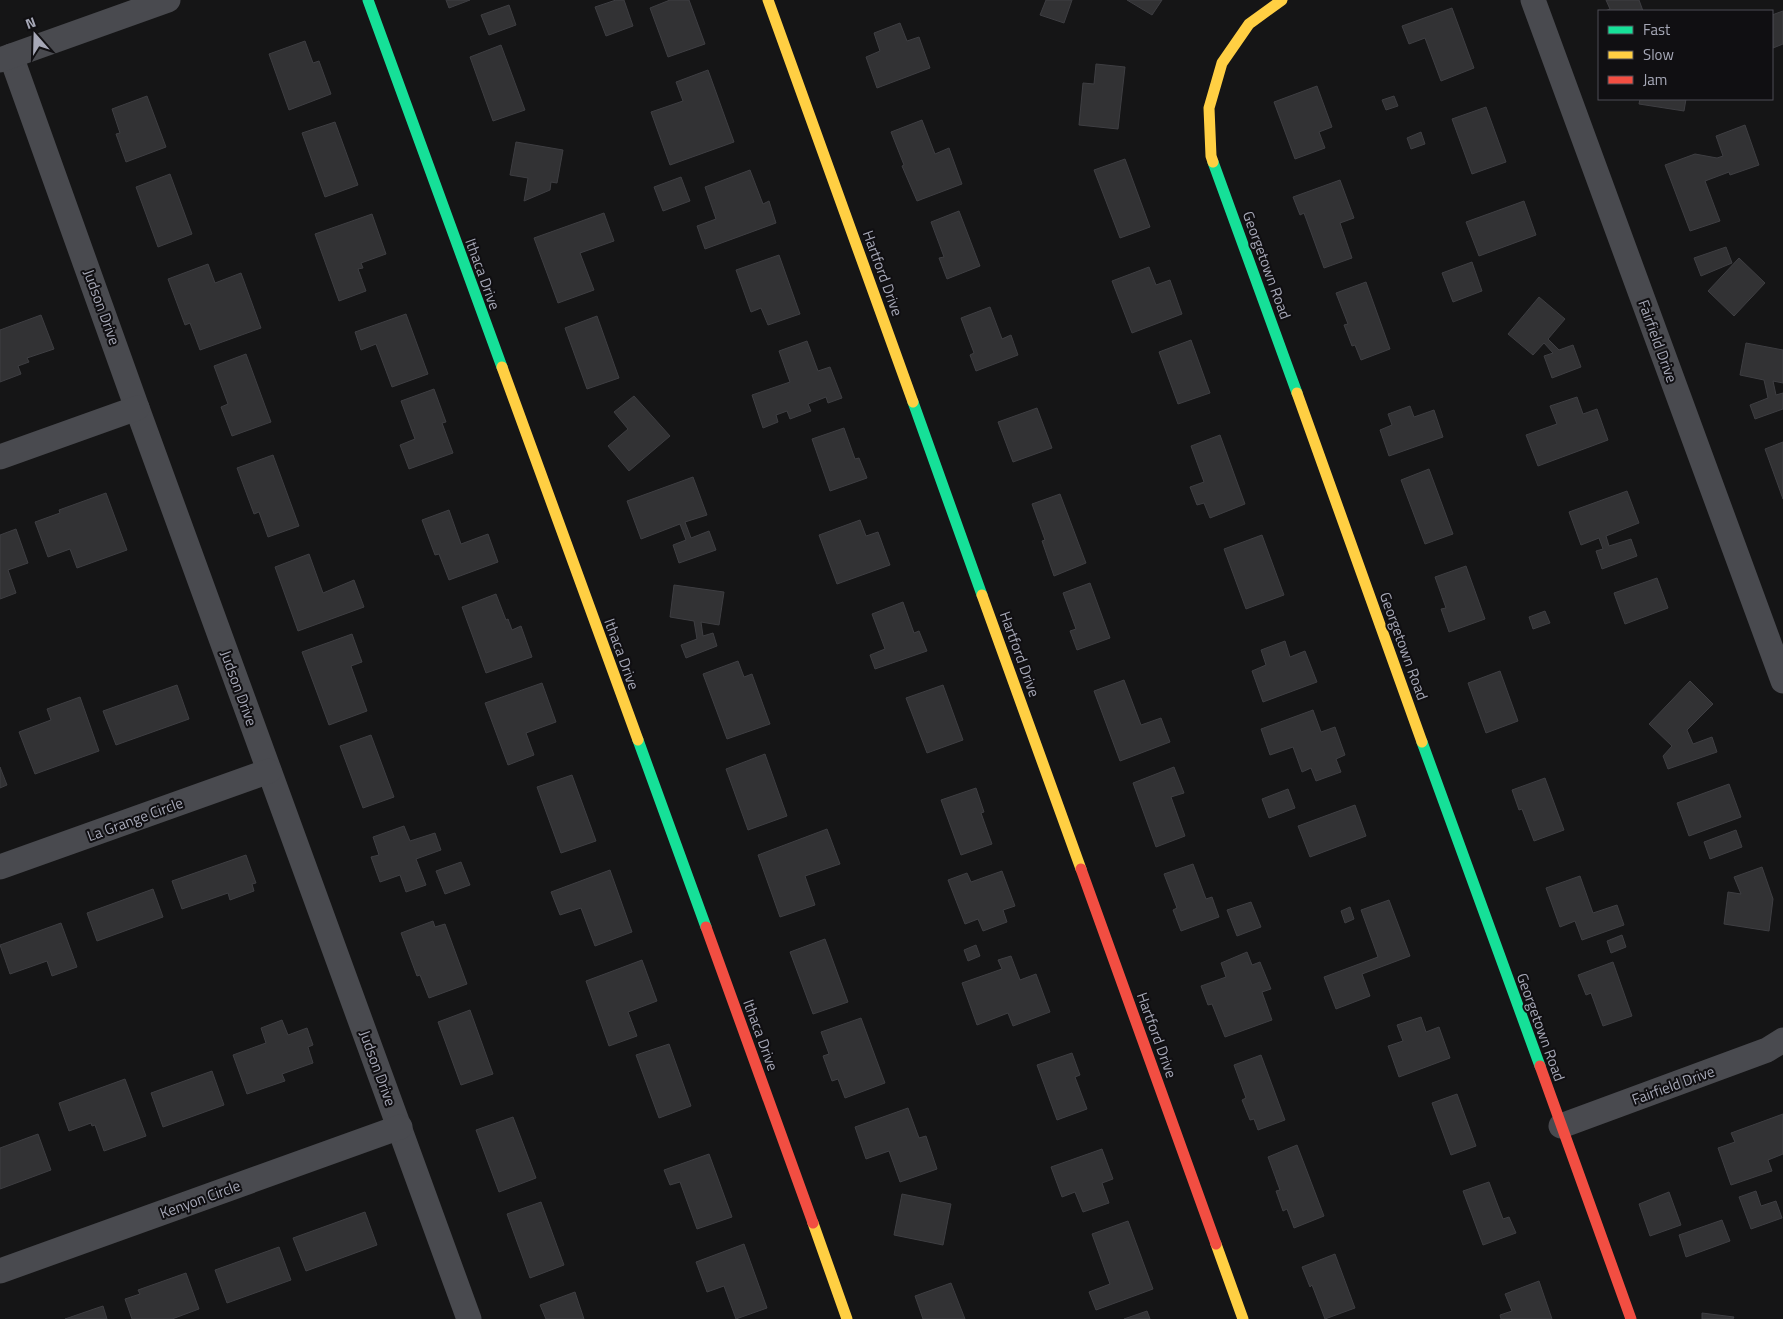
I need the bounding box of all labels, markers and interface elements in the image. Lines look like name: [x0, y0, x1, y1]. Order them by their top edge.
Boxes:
north arrow: [10, 10, 60, 60]
legend: [1598, 10, 1773, 100]
text: N: [22, 11, 39, 34]
text: Fast: [1643, 18, 1671, 41]
text: Slow: [1643, 43, 1674, 66]
text: Jam: [1643, 68, 1667, 91]
street label: Georgetown Road: [1237, 208, 1297, 322]
street label: Hartford Drive: [857, 227, 909, 319]
street label: Ithaca Drive: [459, 235, 507, 313]
street label: Judson Drive: [78, 266, 126, 348]
street label: Fairfield Drive: [1632, 296, 1684, 386]
street label: Georgetown Road: [1374, 589, 1434, 703]
street label: Hartford Drive: [994, 608, 1046, 700]
street label: Ithaca Drive: [598, 615, 646, 693]
street label: Judson Drive: [215, 647, 263, 729]
street label: La Grange Circle: [84, 791, 186, 847]
street label: Georgetown Road: [1511, 970, 1571, 1084]
street label: Hartford Drive: [1131, 989, 1183, 1081]
street label: Ithaca Drive: [737, 996, 785, 1074]
street label: Judson Drive: [354, 1027, 402, 1109]
street label: Fairfield Drive: [1628, 1059, 1718, 1111]
street label: Kenyon Circle: [156, 1174, 244, 1224]

